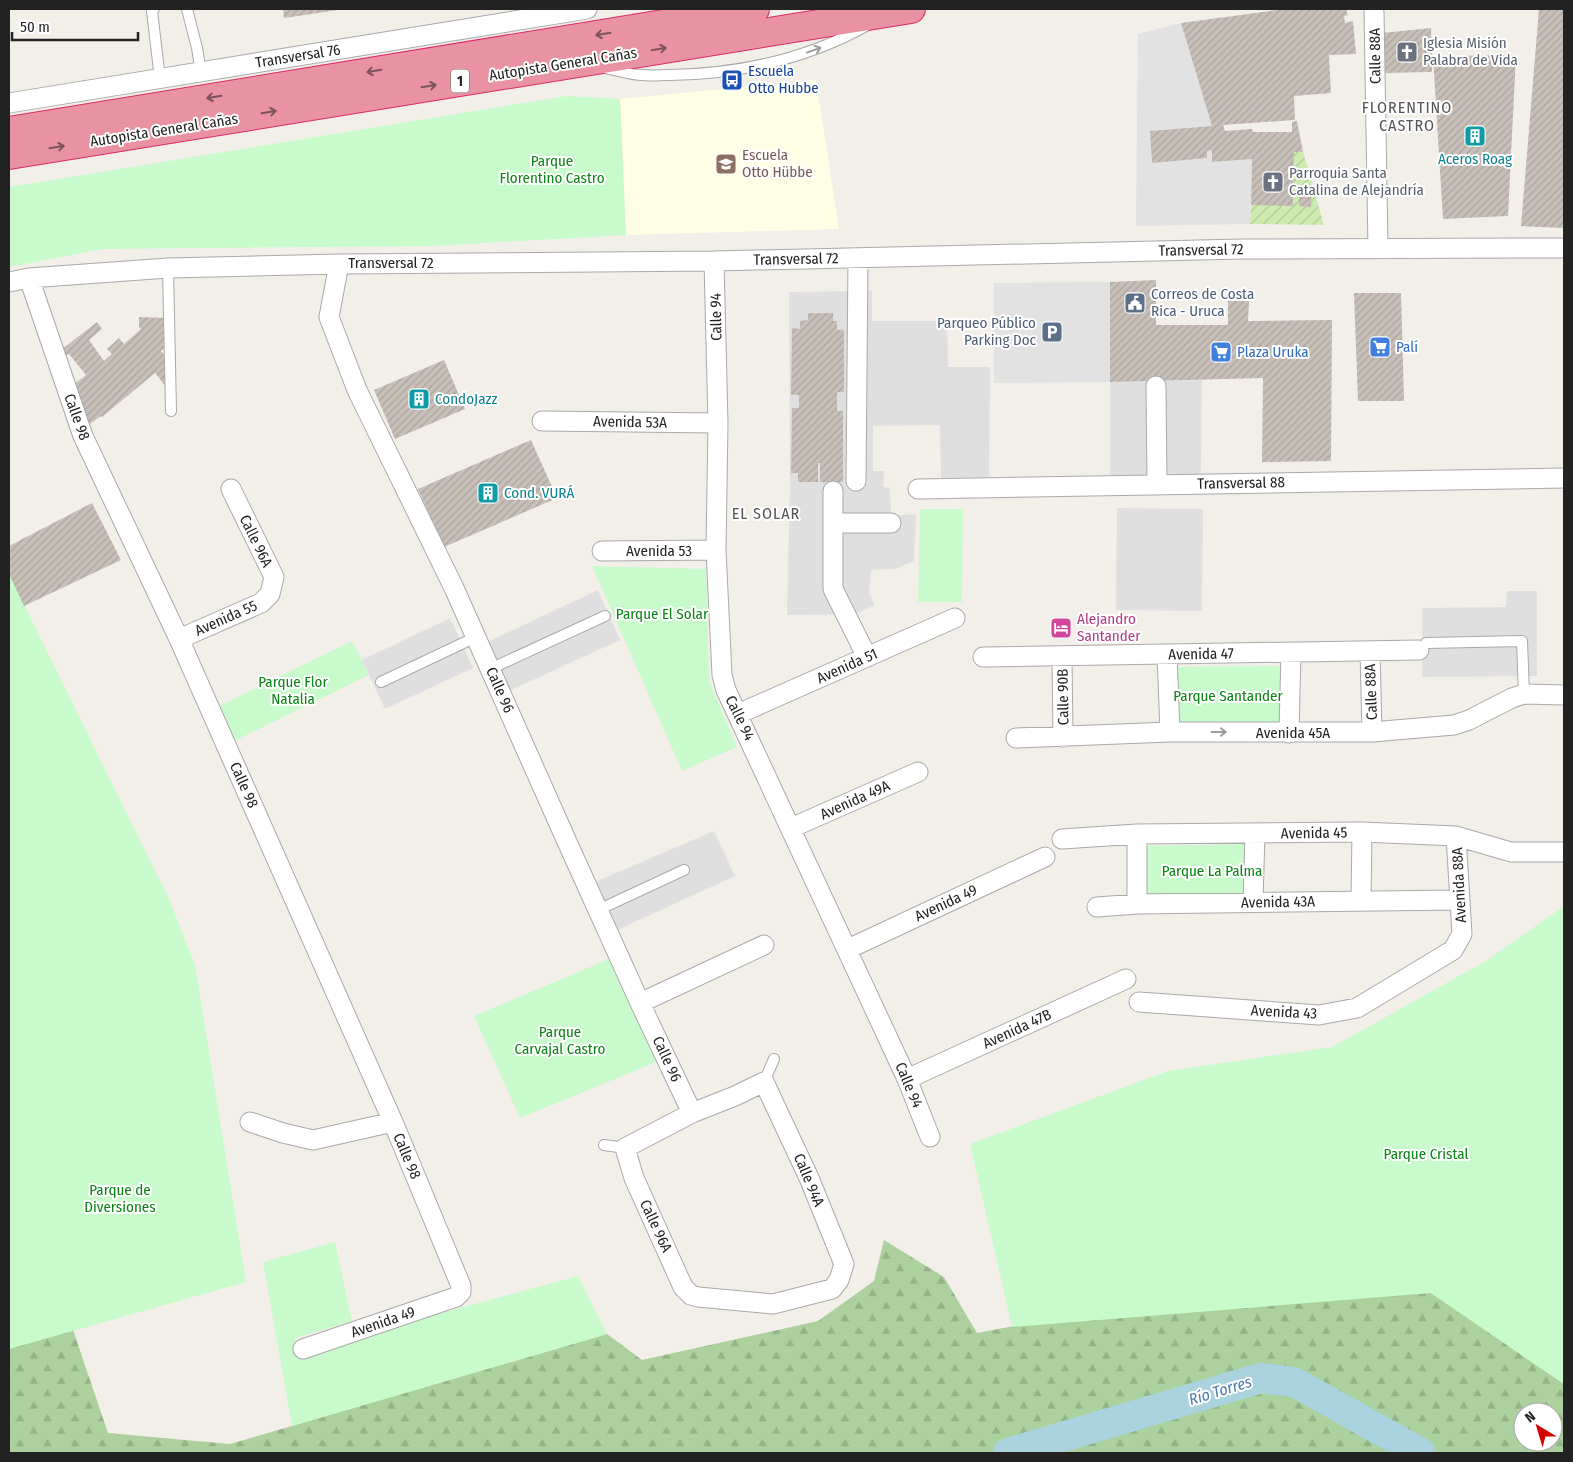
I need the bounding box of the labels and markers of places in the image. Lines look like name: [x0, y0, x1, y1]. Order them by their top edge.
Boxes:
place label: Iglesia Misión Palabra de Vida: [1423, 34, 1518, 69]
church icon: Iglesia Misión Palabra de Vida: [1395, 40, 1419, 64]
place label: Escuela Otto Hubbe: [748, 62, 819, 97]
bus stop icon: Escuela Otto Hubbe: [720, 68, 744, 92]
building icon: Aceros Roag: [1463, 124, 1487, 148]
place label: Escuela Otto Hübbe: [742, 146, 813, 181]
place label: Aceros Roag: [1438, 150, 1512, 168]
school or university icon: Escuela Otto Hübbe: [714, 152, 738, 176]
place label: Parroquia Santa Catalina de Alejandría: [1289, 164, 1424, 199]
church icon: Parroquia Santa Catalina de Alejandría: [1261, 170, 1285, 194]
place label: Correos de Costa Rica - Uruca: [1151, 285, 1254, 320]
public building icon: Correos de Costa Rica - Uruca: [1123, 291, 1147, 315]
place label: Parqueo Público Parking Doc: [937, 314, 1037, 349]
parking icon: Parqueo Público Parking Doc: [1040, 320, 1064, 344]
supermarket icon: Palí: [1368, 335, 1392, 359]
place label: Palí: [1396, 338, 1418, 356]
supermarket icon: Plaza Uruka: [1209, 340, 1233, 364]
place label: Plaza Uruka: [1237, 343, 1309, 361]
building icon: CondoJazz: [407, 387, 431, 411]
place label: CondoJazz: [435, 390, 497, 408]
building icon: Cond. VURÁ: [476, 481, 500, 505]
place label: Cond. VURÁ: [504, 484, 574, 502]
place label: Alejandro Santander: [1077, 610, 1141, 645]
hotel icon: Alejandro Santander: [1049, 616, 1073, 640]

